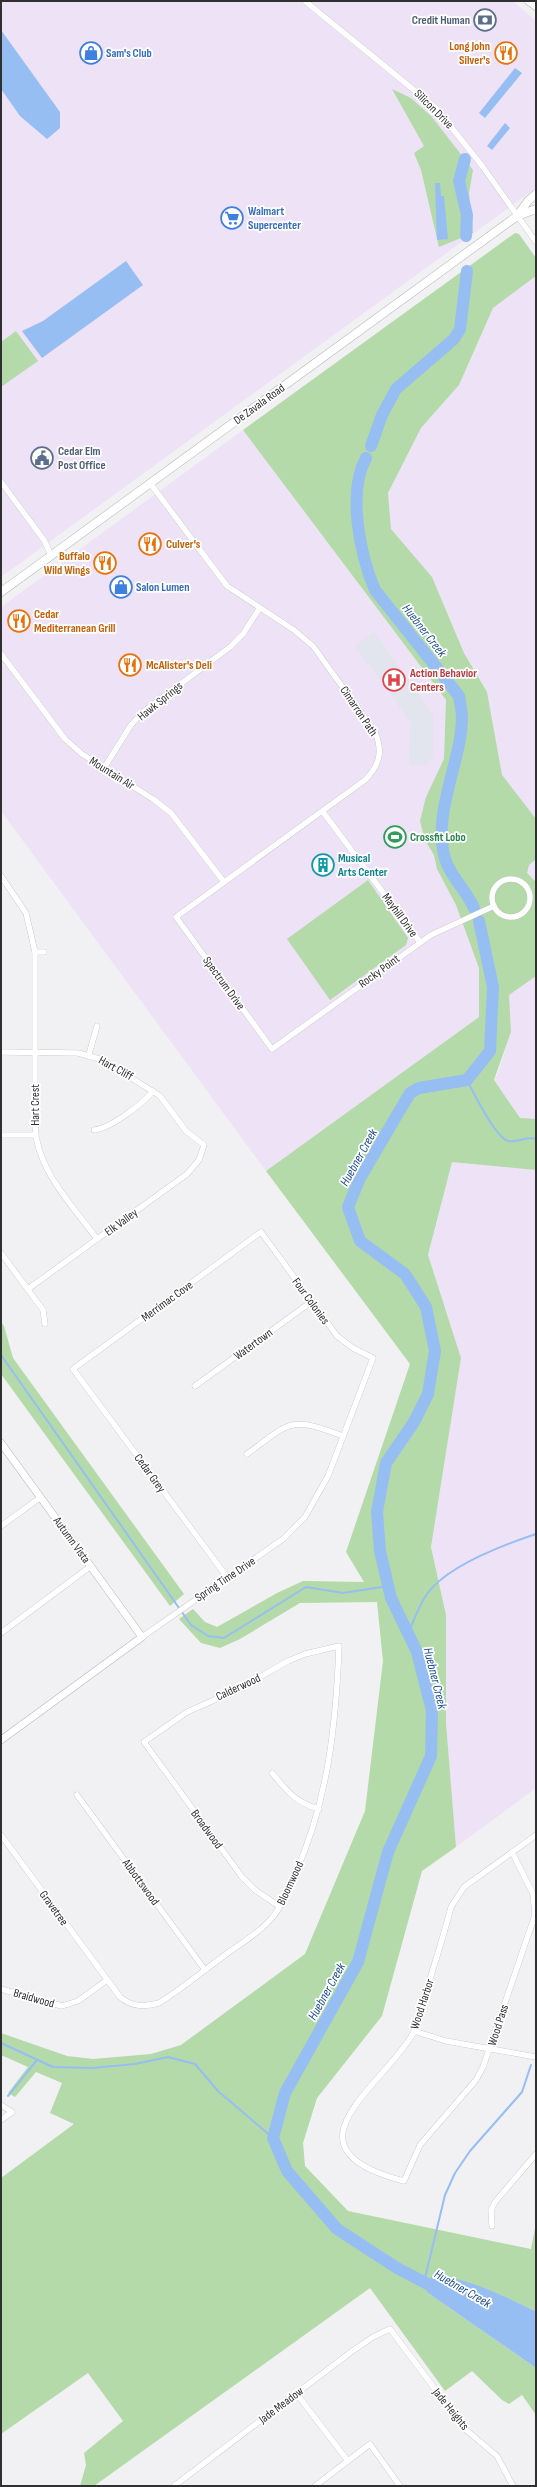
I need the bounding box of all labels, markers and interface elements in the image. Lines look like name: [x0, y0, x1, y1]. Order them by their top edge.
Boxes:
bank icon: Credit Human: [472, 7, 498, 33]
place label: Credit Human: [412, 13, 470, 28]
place label: Long John Silver's: [449, 39, 490, 68]
shop icon: Sam's Club: [78, 40, 104, 66]
restaurant icon: Long John Silver's: [493, 40, 519, 66]
place label: Sam's Club: [106, 46, 152, 61]
street label: Silicon Drive: [411, 86, 457, 132]
place label: Walmart Supercenter: [248, 204, 301, 233]
supermarket icon: Walmart Supercenter: [219, 205, 245, 231]
street label: De Zavala Road: [231, 381, 288, 428]
place label: Cedar Elm Post Office: [58, 444, 106, 473]
public building icon: Cedar Elm Post Office: [29, 445, 55, 471]
restaurant icon: Culver's: [137, 531, 163, 557]
place label: Culver's: [166, 537, 201, 552]
place label: Buffalo Wild Wings: [44, 549, 90, 578]
restaurant icon: Buffalo Wild Wings: [92, 550, 118, 576]
shop icon: Salon Lumen: [108, 574, 134, 600]
place label: Salon Lumen: [136, 580, 190, 595]
water label: Huebner Creek: [399, 601, 451, 661]
place label: Cedar Mediterranean Grill: [34, 607, 115, 636]
restaurant icon: Cedar Mediterranean Grill: [6, 608, 32, 634]
restaurant icon: McAlister's Deli: [117, 652, 143, 678]
place label: McAlister's Deli: [146, 658, 212, 673]
place label: Action Behavior Centers: [409, 666, 477, 695]
hospital icon: Action Behavior Centers: [381, 667, 407, 693]
street label: Hawk Springs: [135, 679, 186, 724]
street label: Cimarron Path: [336, 683, 381, 739]
street label: Mountain Air: [86, 754, 138, 793]
sports icon: Crossfit Lobo: [382, 824, 408, 850]
place label: Crossfit Lobo: [410, 830, 466, 845]
place label: Musical Arts Center: [337, 851, 388, 880]
building icon: Musical Arts Center: [310, 852, 336, 878]
street label: Mayhill Drive: [379, 890, 421, 940]
street label: Rocky Point: [356, 951, 403, 991]
street label: Spectrum Drive: [199, 954, 248, 1013]
street label: Hart Cliff: [96, 1053, 136, 1084]
street label: Hart Crest: [28, 1084, 43, 1126]
water label: Huebner Creek: [337, 1125, 382, 1189]
street label: Elk Valley: [102, 1205, 141, 1239]
street label: Four Colonies: [289, 1275, 333, 1328]
street label: Merrimac Cove: [139, 1278, 196, 1325]
street label: Watertown: [231, 1325, 276, 1364]
street label: Cedar Grey: [131, 1451, 169, 1496]
street label: Autumn Vista: [49, 1513, 94, 1567]
street label: Spring Time Drive: [192, 1553, 259, 1605]
water label: Huebner Creek: [420, 1646, 451, 1712]
street label: Calderwood: [213, 1671, 263, 1704]
street label: Broadwood: [187, 1807, 226, 1852]
street label: Abbottswood: [118, 1855, 162, 1908]
street label: Bloomwood: [274, 1859, 307, 1908]
street label: Gravetree: [36, 1888, 71, 1929]
water label: Huebner Creek: [305, 1959, 350, 2023]
street label: Wood Harbor: [407, 1977, 438, 2031]
street label: Braidwood: [12, 1985, 56, 2011]
street label: Wood Pass: [485, 2003, 512, 2048]
water label: Huebner Creek: [431, 2266, 495, 2312]
street label: Jade Meadow: [255, 2384, 307, 2428]
street label: Jade Heights: [428, 2384, 472, 2433]

